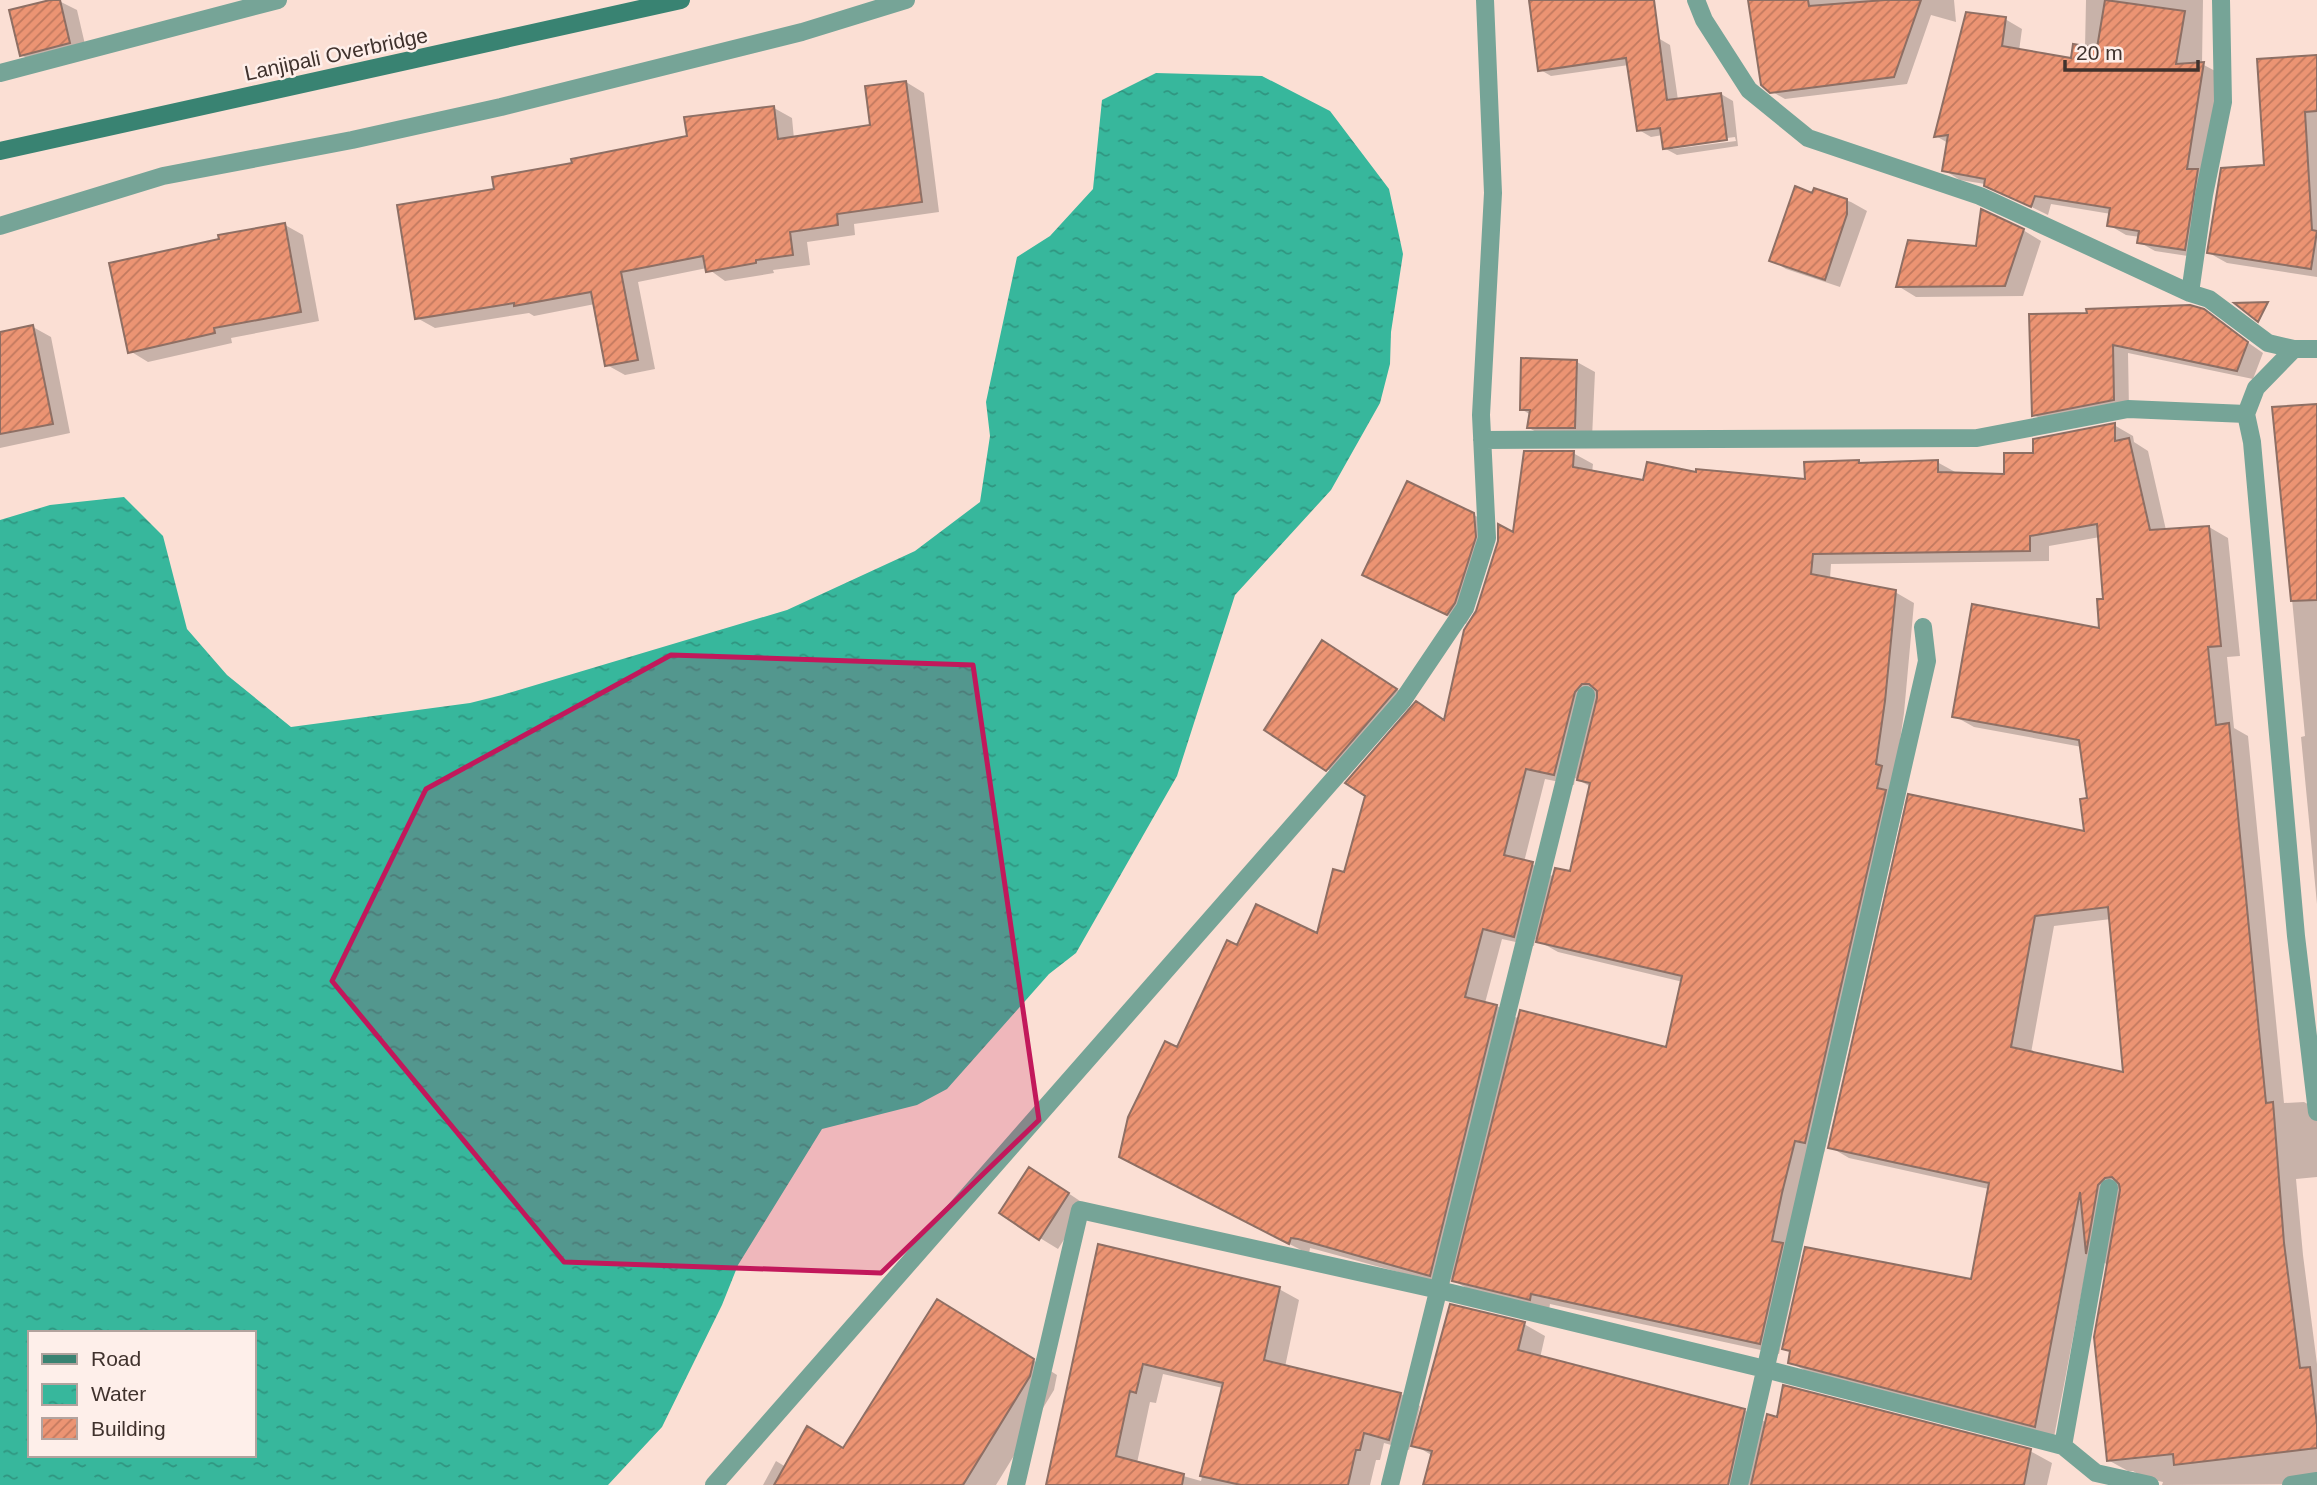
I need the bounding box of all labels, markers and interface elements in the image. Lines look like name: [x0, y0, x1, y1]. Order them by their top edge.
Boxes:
street label: Lanjipali Overbridge: [242, 23, 430, 85]
scale bar: [2065, 28, 2198, 72]
text: 20 m: [2076, 41, 2123, 64]
legend: [28, 1331, 256, 1457]
text: Road: [91, 1347, 141, 1370]
text: Water: [91, 1382, 146, 1405]
text: Building: [91, 1417, 166, 1440]

